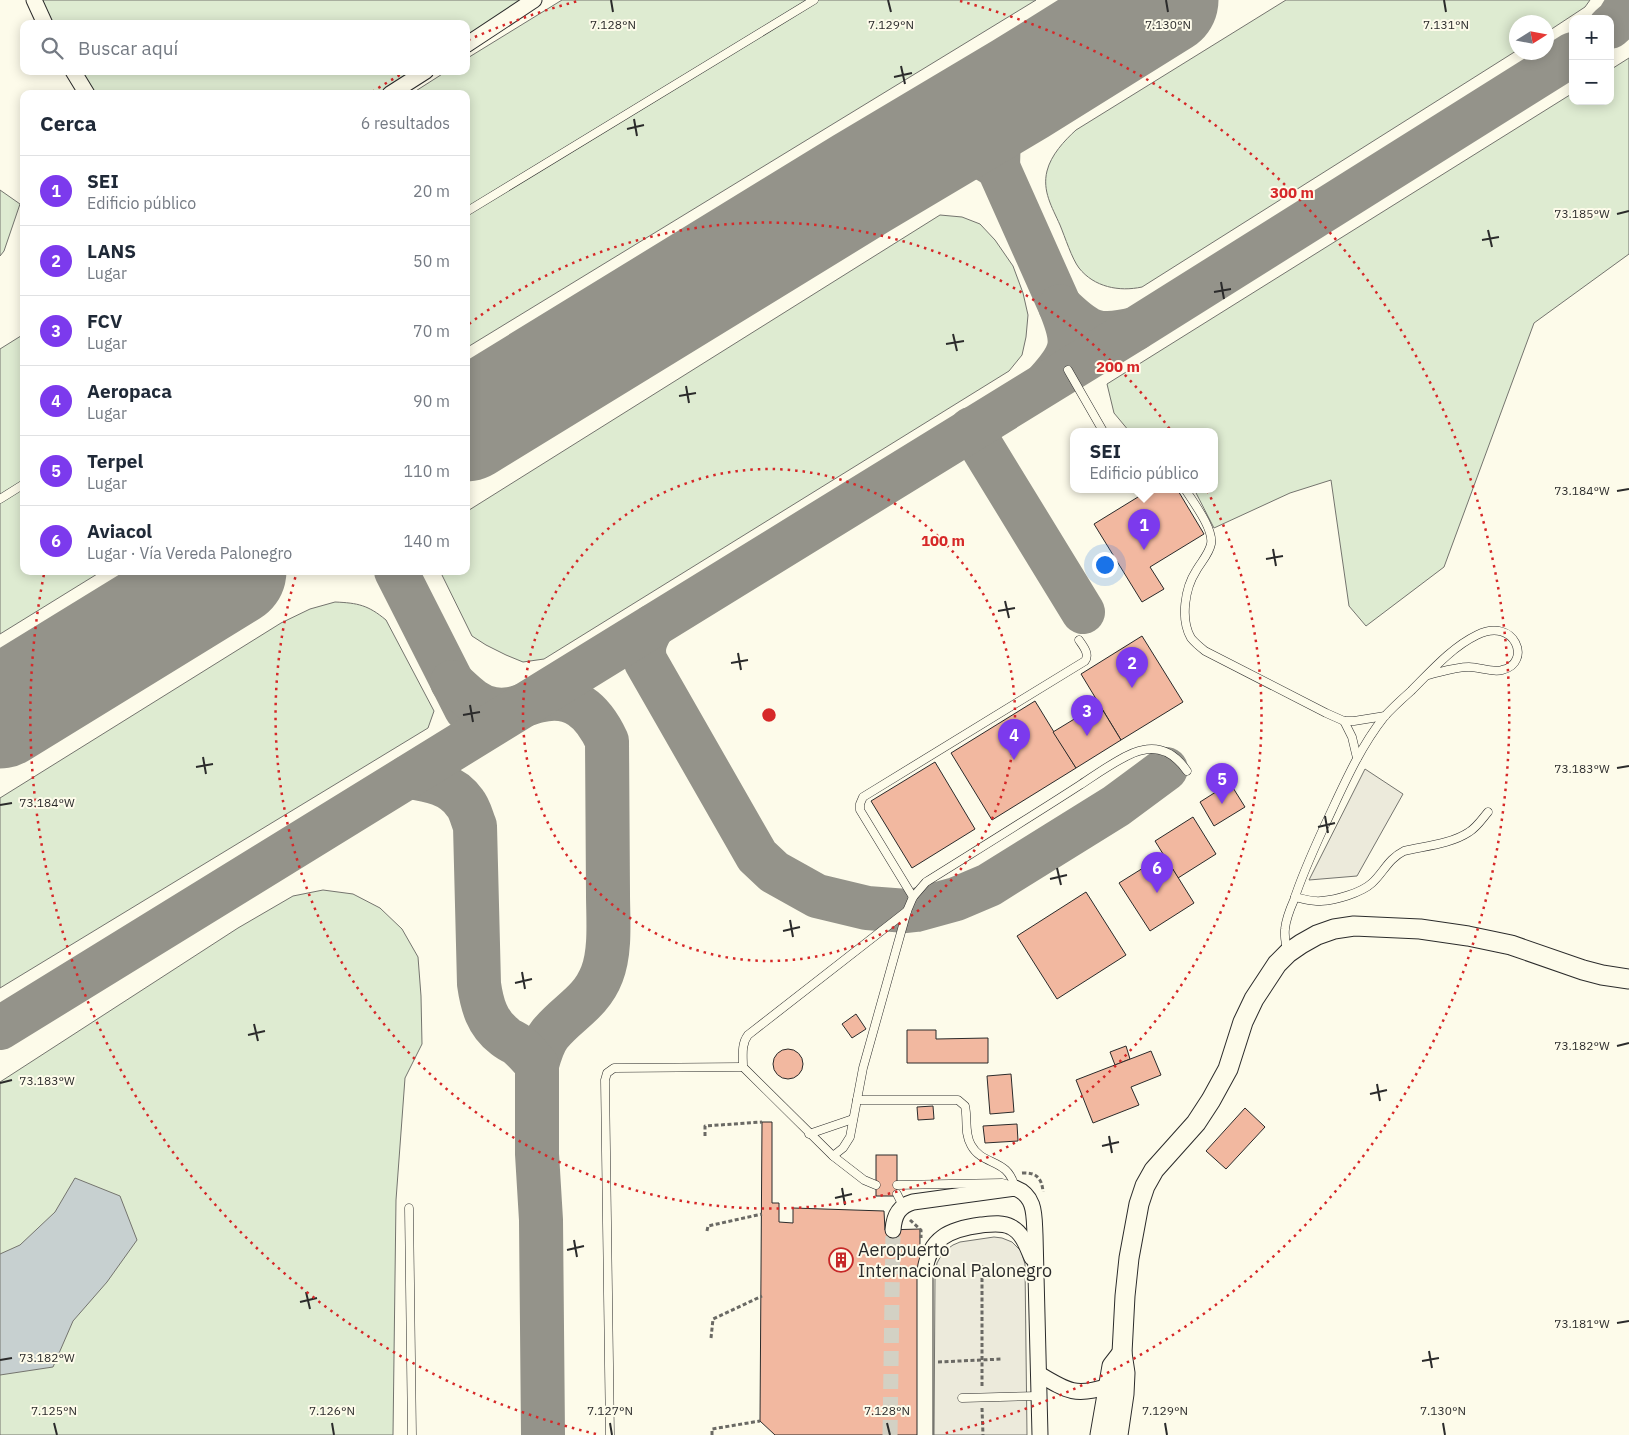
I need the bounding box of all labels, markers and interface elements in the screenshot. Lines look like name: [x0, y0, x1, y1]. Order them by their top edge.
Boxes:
north arrow: [1509, 15, 1554, 60]
map controls: [1569, 15, 1614, 105]
button: +: [1569, 15, 1614, 60]
text: 7.128°N: [590, 17, 636, 32]
text: 7.129°N: [868, 17, 914, 32]
text: 7.130°N: [1145, 17, 1191, 32]
text: 7.131°N: [1423, 17, 1469, 32]
search box: [20, 20, 470, 75]
icon: search: [38, 34, 66, 62]
text: Buscar aquí: [78, 36, 178, 60]
button: −: [1569, 60, 1614, 105]
text: Cerca: [40, 109, 97, 137]
text: 6 resultados: [361, 113, 450, 133]
text: SEI: [87, 169, 119, 193]
text: 1: [51, 181, 61, 201]
text: 20 m: [413, 181, 450, 201]
text: 300 m: [1270, 183, 1314, 202]
text: Edificio público: [87, 193, 196, 213]
text: 73.185°W: [1554, 206, 1610, 221]
text: LANS: [87, 239, 136, 263]
text: 2: [51, 251, 61, 271]
text: 50 m: [413, 251, 450, 271]
text: Lugar: [87, 263, 127, 283]
text: FCV: [87, 309, 122, 333]
text: 3: [51, 321, 61, 341]
text: 70 m: [413, 321, 450, 341]
text: Lugar: [87, 333, 127, 353]
text: 200 m: [1096, 357, 1140, 376]
text: Aeropaca: [87, 379, 172, 403]
text: 4: [51, 391, 61, 411]
text: 90 m: [413, 391, 450, 411]
text: Lugar: [87, 403, 127, 423]
popup: [1070, 428, 1218, 493]
text: SEI: [1089, 439, 1121, 463]
text: Terpel: [87, 449, 143, 473]
text: 5: [51, 461, 61, 481]
text: 110 m: [403, 461, 450, 481]
text: Edificio público: [1089, 463, 1199, 483]
text: Lugar: [87, 473, 127, 493]
text: 73.184°W: [1554, 483, 1610, 498]
pin: 1: [1128, 509, 1160, 550]
text: Aviacol: [87, 519, 152, 543]
text: 6: [51, 531, 61, 551]
text: 140 m: [403, 531, 450, 551]
text: 100 m: [921, 531, 965, 550]
text: Lugar · Vía Vereda Palonegro: [87, 543, 292, 563]
your location: [1092, 552, 1118, 578]
pin: 2: [1116, 647, 1148, 688]
pin: 3: [1071, 695, 1103, 736]
centre of rings: [760, 706, 778, 724]
pin: 4: [998, 719, 1030, 760]
text: 73.183°W: [1554, 761, 1610, 776]
pin: 5: [1206, 763, 1238, 804]
text: 73.184°W: [19, 795, 75, 810]
pin: 6: [1141, 852, 1173, 893]
text: 73.182°W: [1554, 1038, 1610, 1053]
text: 73.183°W: [19, 1073, 75, 1088]
place label: Aeropuerto Internacional Palonegro: [858, 1238, 1052, 1282]
building icon: Aeropuerto Internacional Palonegro: [828, 1247, 854, 1273]
text: 73.181°W: [1554, 1316, 1610, 1331]
text: 73.182°W: [19, 1350, 75, 1365]
text: 7.125°N: [31, 1403, 77, 1418]
text: 7.126°N: [309, 1403, 355, 1418]
text: 7.127°N: [587, 1403, 633, 1418]
text: 7.128°N: [864, 1403, 910, 1418]
text: 7.129°N: [1142, 1403, 1188, 1418]
text: 7.130°N: [1420, 1403, 1466, 1418]

